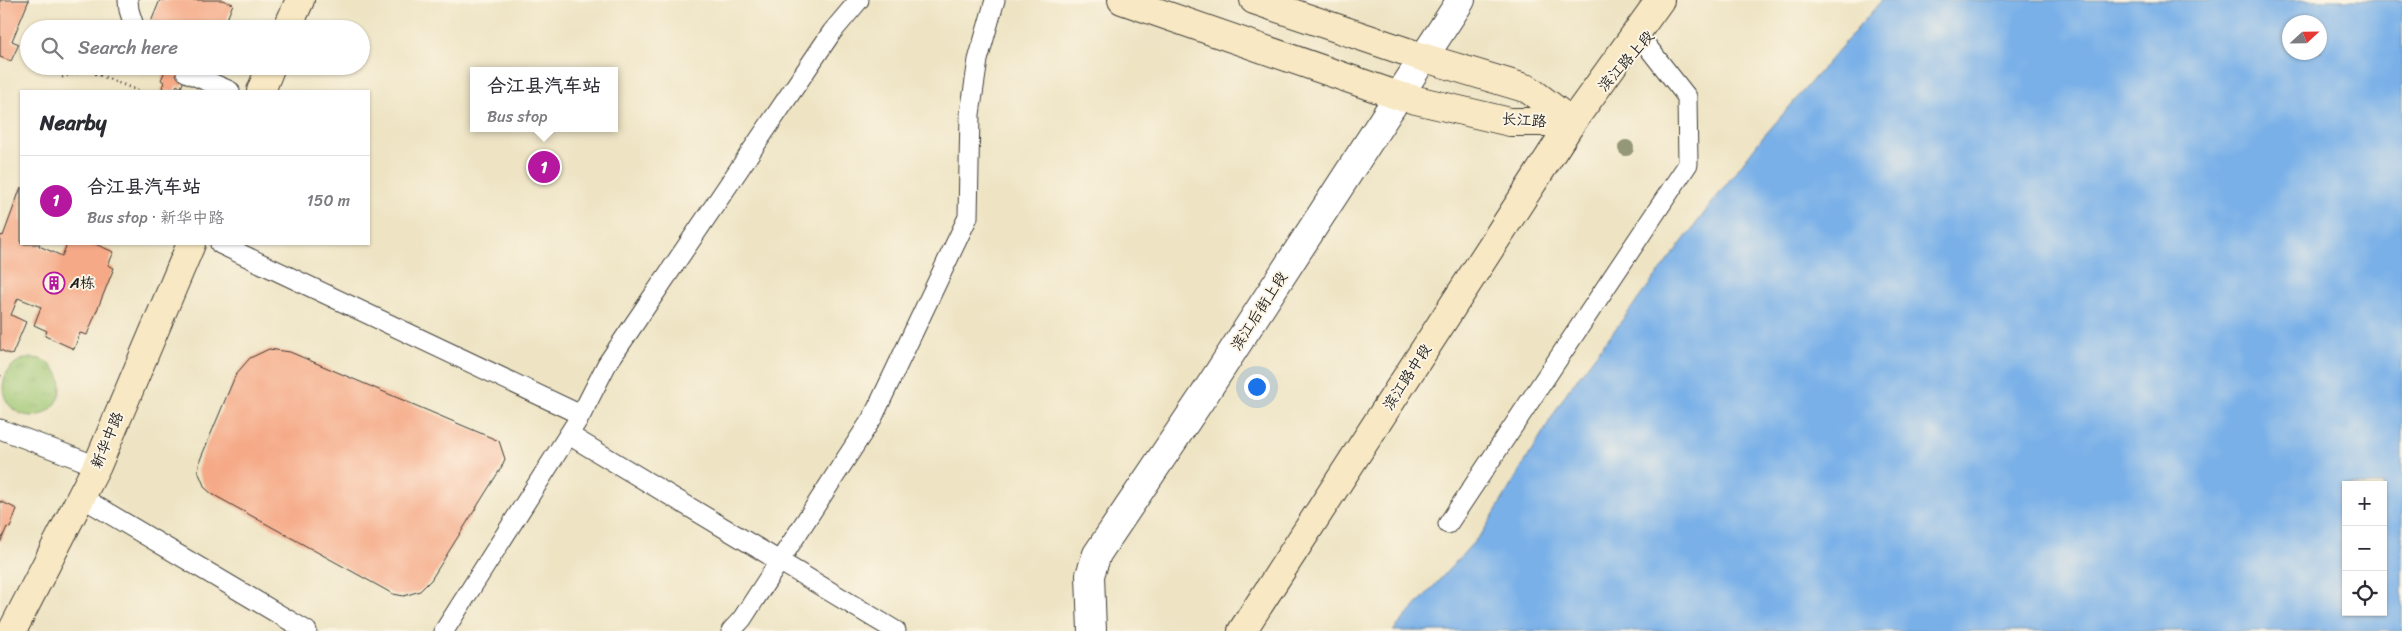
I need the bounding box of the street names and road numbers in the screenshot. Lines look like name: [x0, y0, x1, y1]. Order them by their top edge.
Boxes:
street label: 滨江路上段: [1591, 24, 1661, 98]
street label: 长江路: [1501, 105, 1547, 135]
street label: 滨江后街上段: [1224, 266, 1294, 356]
street label: 滨江路中段: [1376, 338, 1438, 416]
street label: 新华中路: [83, 407, 131, 473]

